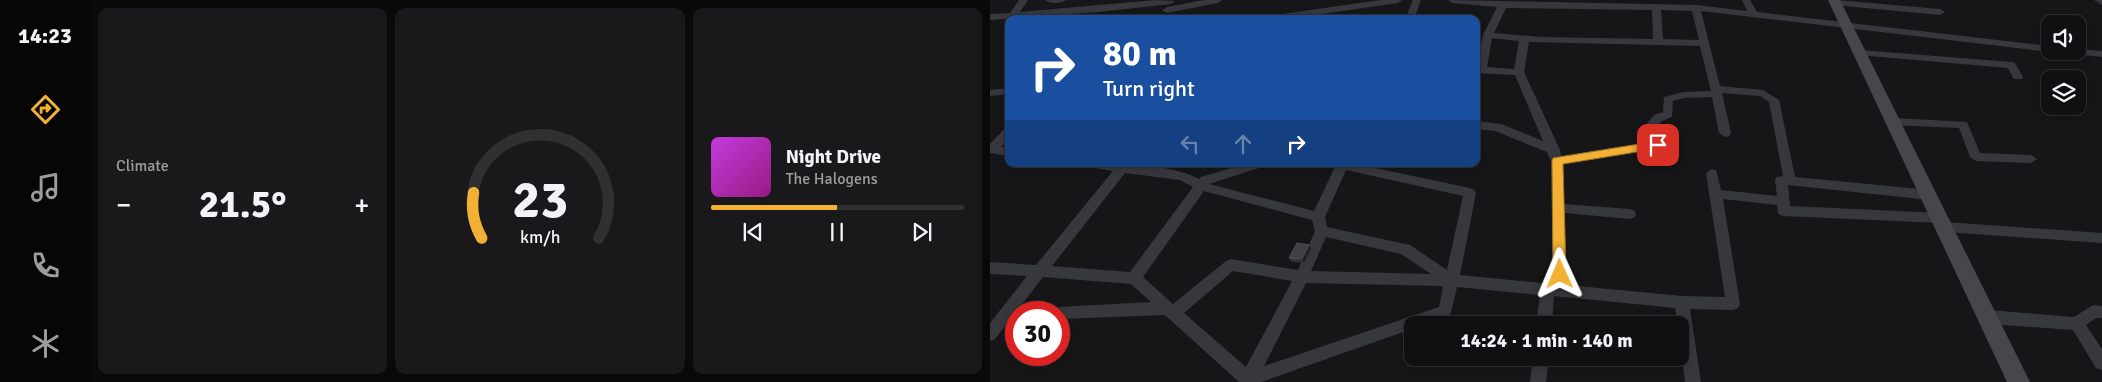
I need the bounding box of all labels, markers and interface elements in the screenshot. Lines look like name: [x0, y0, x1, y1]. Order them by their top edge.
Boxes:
map controls: [2041, 15, 2086, 115]
button: sound: [2041, 15, 2086, 60]
text: 14:23: [18, 22, 72, 49]
text: 80 m: [1103, 32, 1177, 75]
icon: right: [1020, 35, 1085, 100]
button: layers: [2041, 70, 2086, 115]
text: Turn right: [1103, 75, 1195, 102]
icon: directions: [28, 92, 63, 127]
pin: [1637, 124, 1679, 166]
icon: left: [1176, 130, 1204, 158]
icon: ahead: [1229, 130, 1257, 158]
icon: right: [1282, 130, 1310, 158]
icon: arrive: [1644, 131, 1672, 159]
text: Night Drive: [786, 145, 881, 169]
text: Climate: [116, 156, 169, 176]
text: 23: [512, 168, 568, 232]
text: The Halogens: [786, 169, 878, 189]
icon: music: [28, 170, 63, 205]
text: 21.5°: [199, 181, 286, 228]
text: −: [116, 188, 131, 222]
text: +: [354, 188, 369, 222]
icon: previous: [739, 218, 767, 246]
icon: pause: [823, 218, 851, 246]
icon: next: [908, 218, 936, 246]
text: km/h: [520, 226, 560, 248]
position arrow: [1533, 247, 1585, 299]
icon: phone: [28, 248, 63, 283]
speed limit sign: 30: [1005, 301, 1070, 366]
icon: climate: [28, 326, 63, 361]
text: 14:24 · 1 min · 140 m: [1460, 329, 1633, 353]

